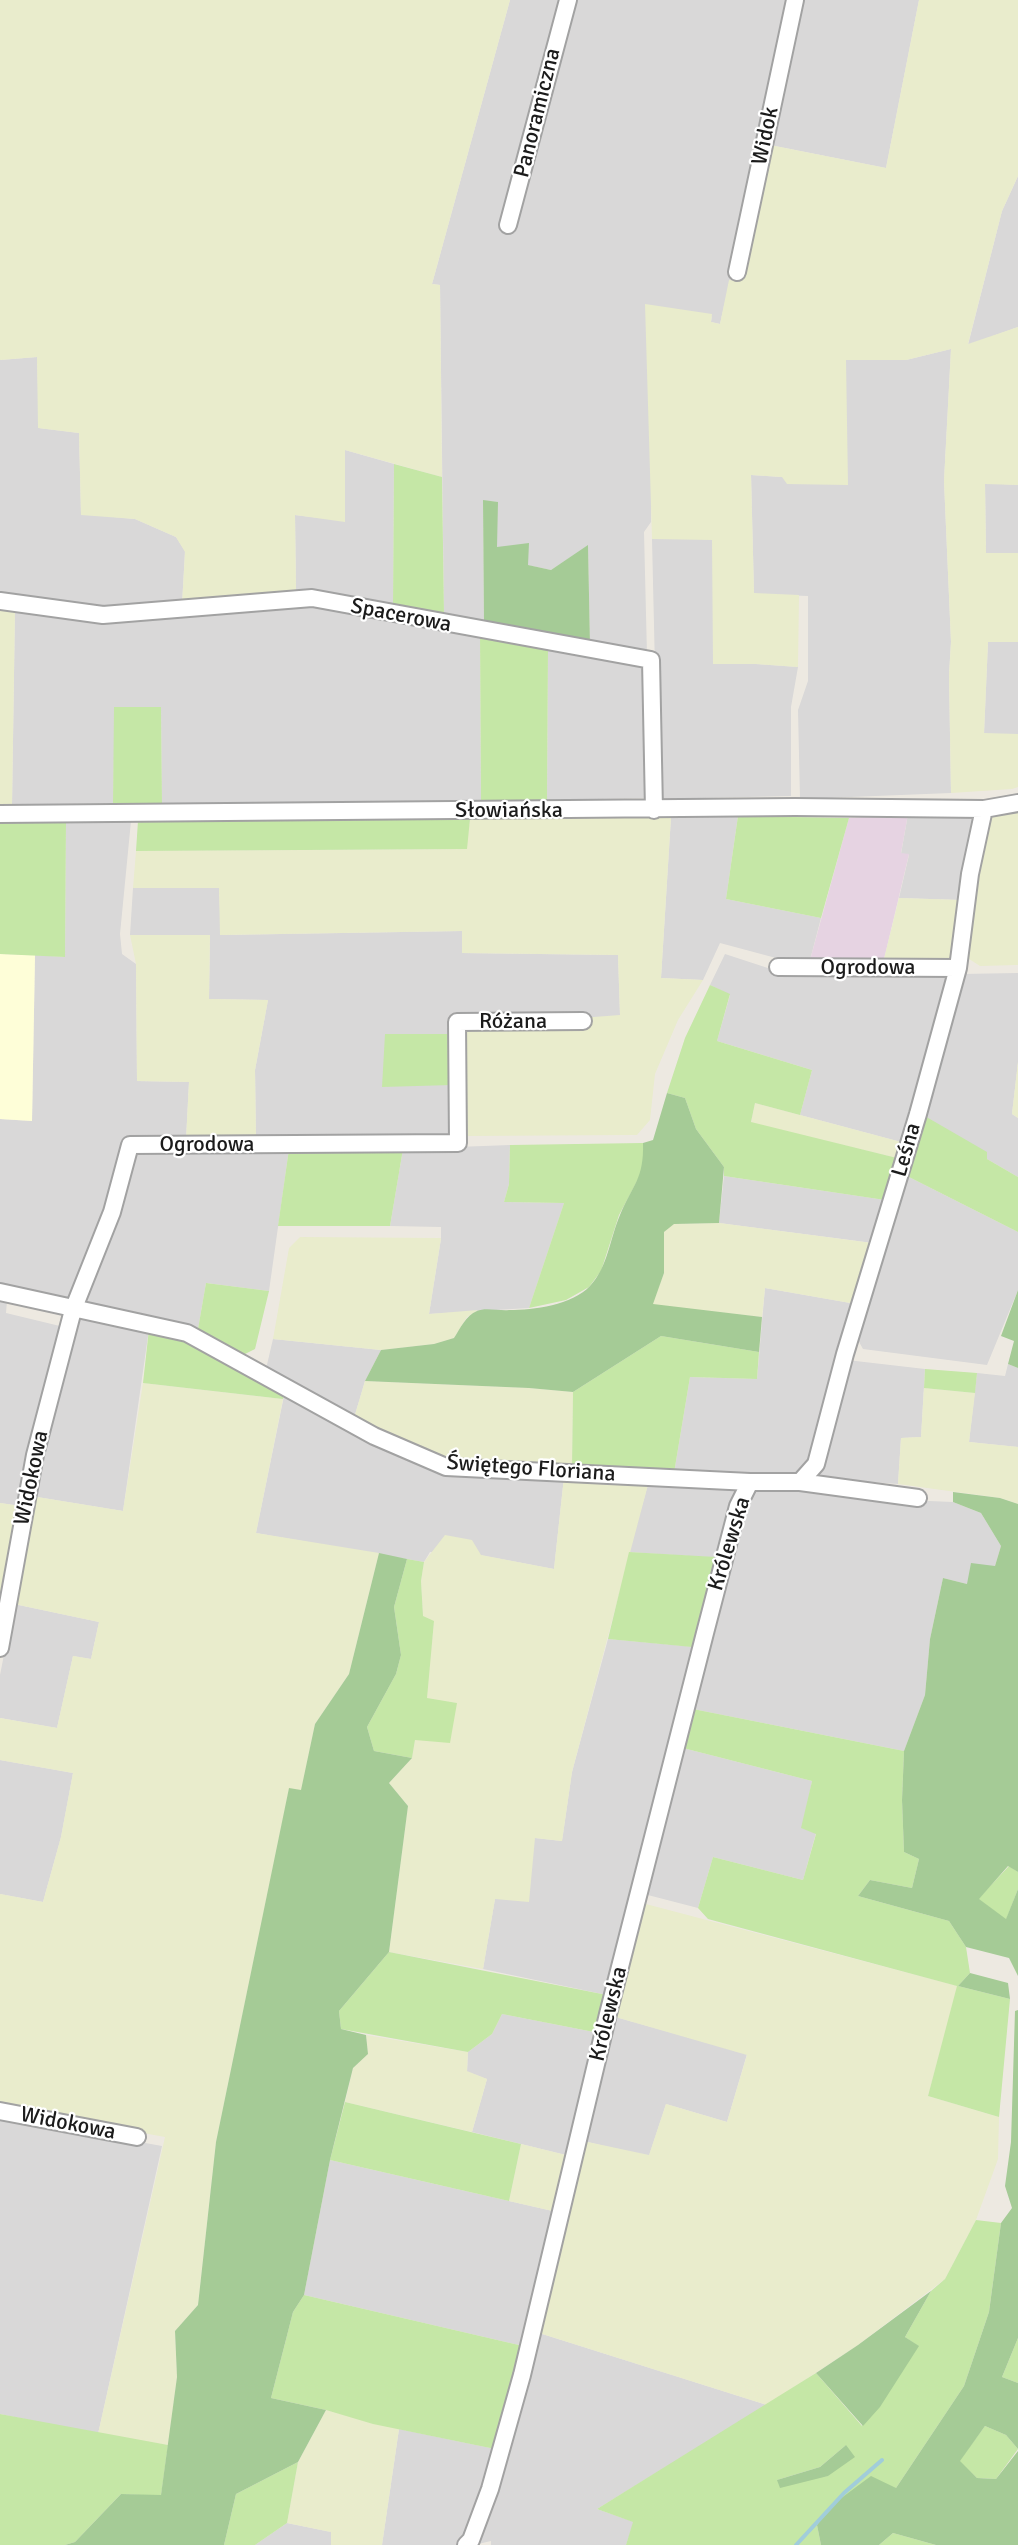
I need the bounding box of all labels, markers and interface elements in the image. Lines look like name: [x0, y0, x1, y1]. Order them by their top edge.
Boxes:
street label: Panoramiczna: [509, 46, 567, 180]
street label: Widok: [747, 105, 785, 167]
street label: Spacerowa: [348, 593, 454, 639]
street label: Słowiańska: [455, 798, 563, 824]
street label: Ogrodowa: [821, 955, 915, 981]
street label: Różana: [479, 1009, 547, 1035]
street label: Leśna: [887, 1120, 927, 1180]
street label: Ogrodowa: [160, 1132, 254, 1158]
street label: Widokowa: [9, 1428, 55, 1528]
street label: Świętego Floriana: [446, 1450, 616, 1488]
street label: Królewska: [703, 1494, 757, 1594]
street label: Królewska: [584, 1964, 634, 2064]
street label: Widokowa: [18, 2102, 118, 2146]

